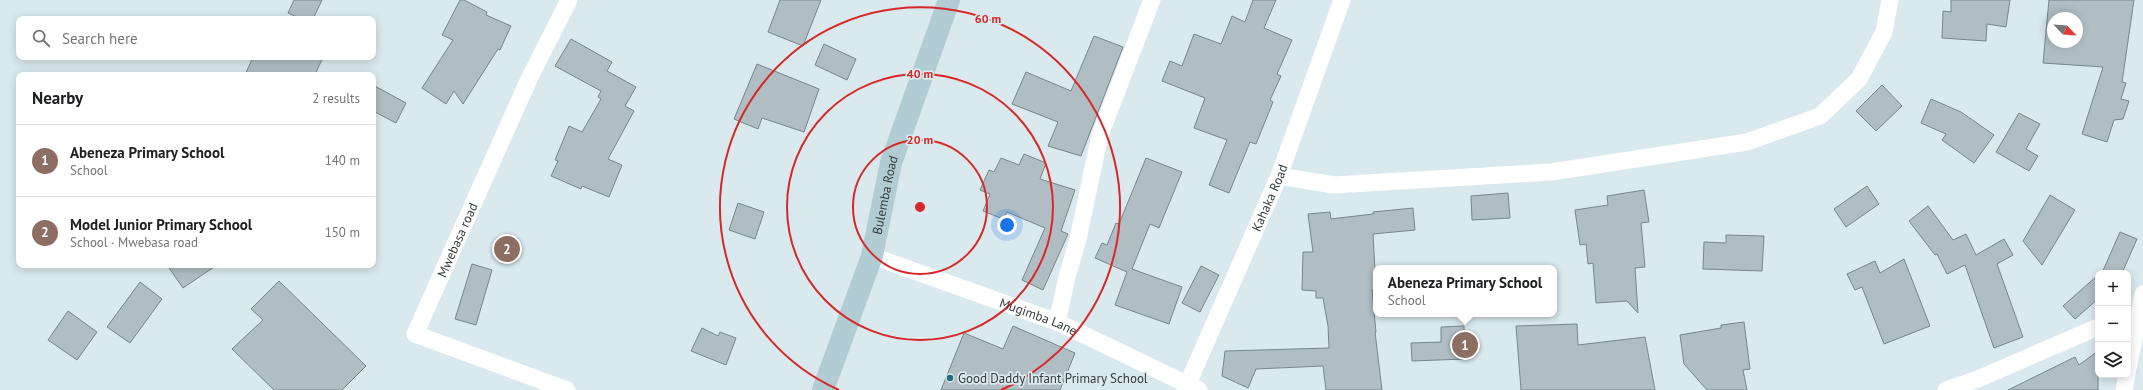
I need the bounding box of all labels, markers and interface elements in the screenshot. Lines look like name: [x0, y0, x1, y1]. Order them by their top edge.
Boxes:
text: 60 m: [975, 11, 1001, 26]
north arrow: [2047, 12, 2083, 48]
search box: [16, 16, 376, 60]
icon: search: [30, 27, 52, 49]
text: Search here: [62, 29, 138, 48]
text: 40 m: [907, 66, 933, 81]
text: Nearby: [32, 87, 83, 109]
text: 2 results: [312, 90, 360, 107]
text: 20 m: [907, 132, 933, 147]
text: Abeneza Primary School: [70, 143, 224, 162]
text: 1: [41, 152, 49, 169]
text: 140 m: [325, 152, 360, 169]
street label: Bulemba Road: [868, 153, 902, 236]
text: School: [70, 162, 108, 179]
street label: Kahaka Road: [1247, 162, 1291, 234]
street label: Mwebasa road: [433, 200, 481, 280]
centre of rings: [913, 200, 927, 214]
text: Model Junior Primary School: [70, 215, 252, 234]
your location: [997, 215, 1017, 235]
text: 2: [41, 224, 49, 241]
text: 150 m: [325, 224, 360, 241]
text: School · Mwebasa road: [70, 234, 198, 251]
pin: 2: [494, 234, 520, 264]
popup: [1373, 265, 1557, 317]
map controls: [2095, 270, 2131, 378]
button: +: [2095, 270, 2131, 306]
text: Abeneza Primary School: [1388, 273, 1542, 292]
text: School: [1388, 292, 1425, 309]
street label: Mugimba Lane: [997, 294, 1080, 339]
button: −: [2095, 306, 2131, 342]
pin: 1: [1452, 330, 1478, 360]
button: layers: [2095, 342, 2131, 378]
place label: Good Daddy Infant Primary School: [958, 370, 1148, 387]
marker: Good Daddy Infant Primary School: [945, 373, 955, 383]

